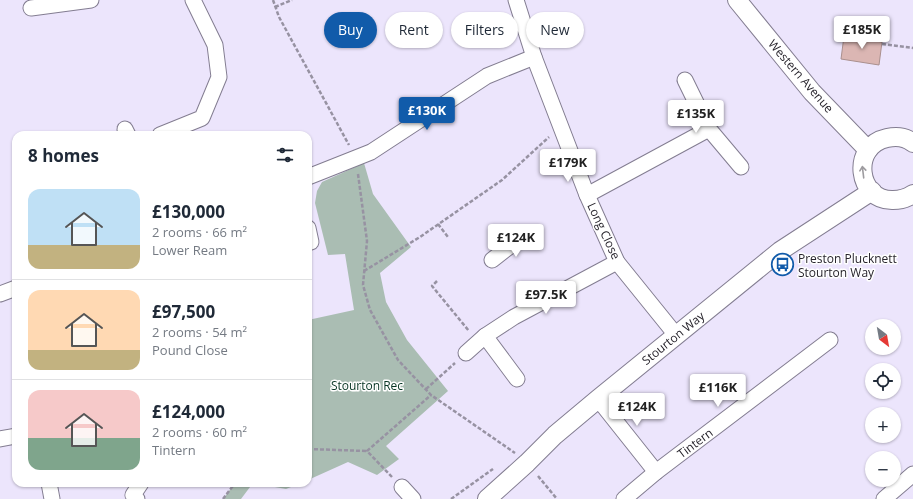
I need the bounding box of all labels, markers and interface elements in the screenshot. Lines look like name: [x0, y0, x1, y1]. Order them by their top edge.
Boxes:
chip: Buy: [324, 12, 377, 48]
chip: Rent: [385, 12, 443, 48]
chip: Filters: [451, 12, 518, 48]
chip: New: [526, 12, 584, 48]
pin: £185K: [834, 16, 890, 50]
text: £185K: [843, 20, 881, 38]
street label: Western Avenue: [764, 36, 838, 116]
pin: £130K: [399, 97, 455, 131]
pin: £135K: [668, 100, 724, 134]
text: £130K: [408, 101, 446, 119]
text: £135K: [677, 104, 715, 122]
text: 8 homes: [28, 144, 99, 167]
icon: filters: [274, 144, 296, 166]
pin: £179K: [540, 149, 596, 183]
text: £179K: [549, 153, 587, 171]
one-way arrow: [859, 166, 867, 179]
text: £130,000: [152, 200, 225, 223]
street label: Long Close: [583, 200, 625, 262]
icon: home: [60, 205, 108, 253]
text: 2 rooms · 66 m²: [152, 223, 247, 241]
pin: £124K: [488, 224, 544, 258]
text: £124K: [497, 228, 535, 246]
text: Lower Ream: [152, 241, 227, 259]
place label: Preston Plucknett Stourton Way: [798, 250, 897, 281]
bus stop icon: Preston Plucknett Stourton Way: [770, 252, 796, 278]
pin: £97.5K: [513, 281, 579, 315]
text: £97.5K: [525, 285, 567, 303]
text: £97,500: [152, 300, 215, 323]
icon: home: [60, 306, 108, 354]
street label: Stourton Way: [638, 307, 709, 369]
north arrow: [865, 319, 901, 355]
map controls: [865, 319, 901, 487]
text: 2 rooms · 54 m²: [152, 323, 247, 341]
text: Pound Close: [152, 341, 228, 359]
button: locate: [865, 363, 901, 399]
pin: £116K: [690, 374, 746, 408]
park label: Stourton Rec: [331, 377, 403, 394]
text: £116K: [699, 378, 737, 396]
pin: £124K: [609, 393, 665, 427]
text: £124K: [618, 397, 656, 415]
text: £124,000: [152, 400, 225, 423]
icon: home: [60, 406, 108, 454]
button: +: [865, 407, 901, 443]
text: 2 rooms · 60 m²: [152, 423, 247, 441]
street label: Tintern: [674, 424, 716, 462]
text: Tintern: [152, 441, 196, 459]
button: −: [865, 451, 901, 487]

